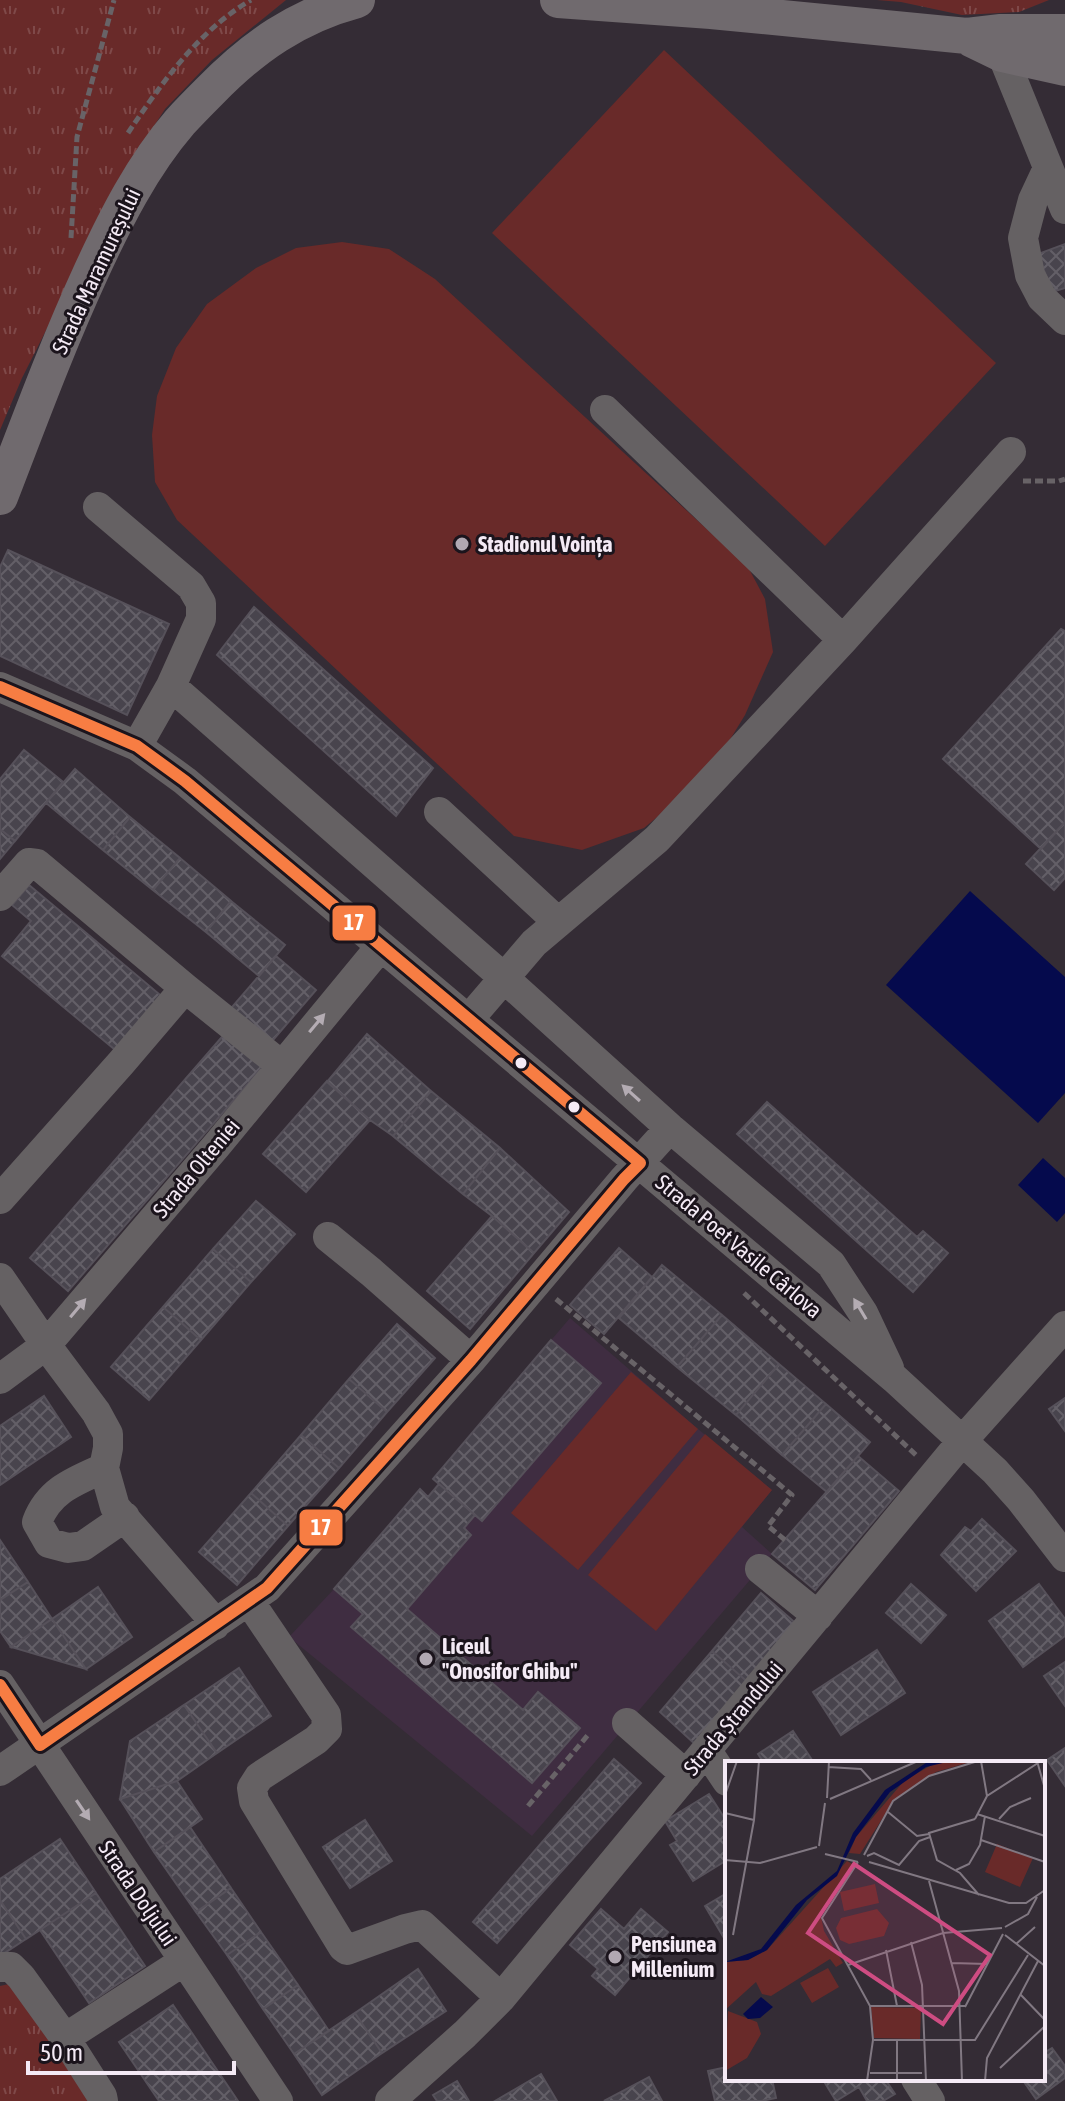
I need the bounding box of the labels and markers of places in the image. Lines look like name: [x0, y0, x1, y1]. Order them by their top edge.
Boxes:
place label: Stadionul Voința: [478, 531, 613, 558]
marker: Stadionul Voința: [453, 535, 471, 553]
unlabelled marker: [513, 1055, 529, 1071]
unlabelled marker: [566, 1099, 582, 1115]
place label: Liceul "Onosifor Ghibu": [442, 1633, 577, 1684]
marker: Liceul "Onosifor Ghibu": [417, 1650, 435, 1668]
place label: Pensiunea Millenium: [631, 1931, 717, 1982]
marker: Pensiunea Millenium: [606, 1948, 624, 1966]

